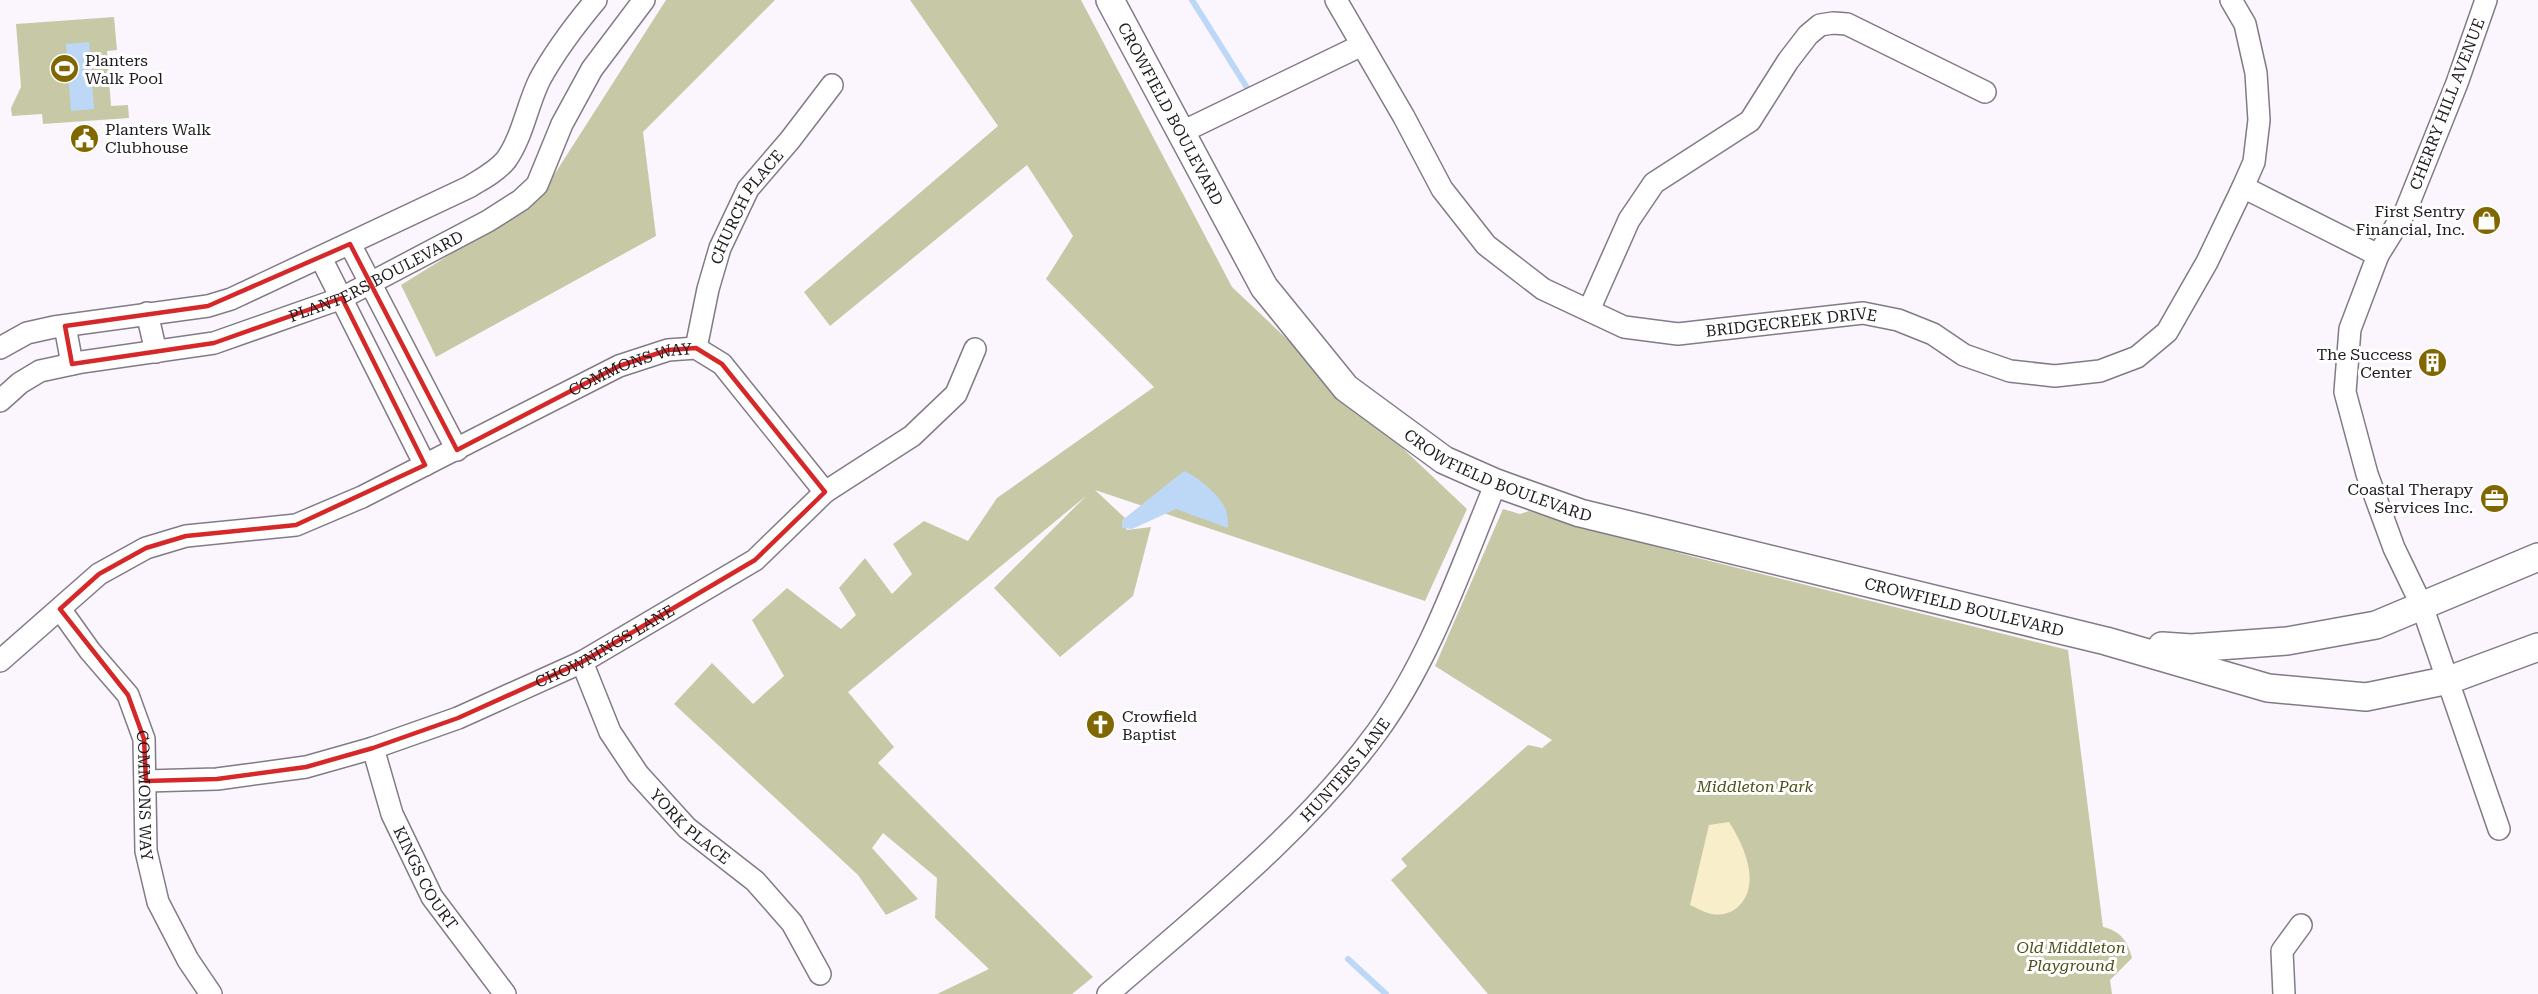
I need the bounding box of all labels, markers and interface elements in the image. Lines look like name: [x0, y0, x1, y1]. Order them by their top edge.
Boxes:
street label: CHERRY HILL AVENUE: [2405, 15, 2489, 193]
street label: CROWFIELD BOULEVARD: [1114, 19, 1228, 208]
place label: Planters Walk Pool: [85, 51, 163, 88]
sports icon: Planters Walk Pool: [48, 53, 80, 85]
place label: Planters Walk Clubhouse: [105, 120, 211, 157]
public building icon: Planters Walk Clubhouse: [68, 122, 100, 154]
street label: CHURCH PLACE: [706, 146, 787, 266]
place label: First Sentry Financial, Inc.: [2356, 202, 2466, 239]
shop icon: First Sentry Financial, Inc.: [2470, 204, 2502, 236]
street label: PLANTERS BOULEVARD: [286, 226, 466, 326]
street label: BRIDGECREEK DRIVE: [1705, 303, 1879, 340]
street label: COMMONS WAY: [565, 339, 693, 400]
place label: The Success Center: [2316, 345, 2412, 382]
building icon: The Success Center: [2417, 347, 2449, 379]
street label: CROWFIELD BOULEVARD: [1401, 425, 1594, 525]
place label: Coastal Therapy Services Inc.: [2347, 480, 2474, 517]
office icon: Coastal Therapy Services Inc.: [2478, 482, 2510, 514]
street label: CROWFIELD BOULEVARD: [1863, 573, 2066, 640]
street label: CHOWNINGS LANE: [532, 600, 678, 692]
place label: Crowfield Baptist: [1122, 707, 1197, 744]
church icon: Crowfield Baptist: [1085, 709, 1117, 741]
street label: HUNTERS LANE: [1296, 714, 1394, 825]
street label: COMMONS WAY: [132, 727, 158, 863]
park label: Middleton Park: [1696, 777, 1814, 796]
street label: YORK PLACE: [646, 784, 734, 868]
street label: KINGS COURT: [390, 823, 463, 933]
park label: Old Middleton Playground: [2016, 938, 2126, 975]

